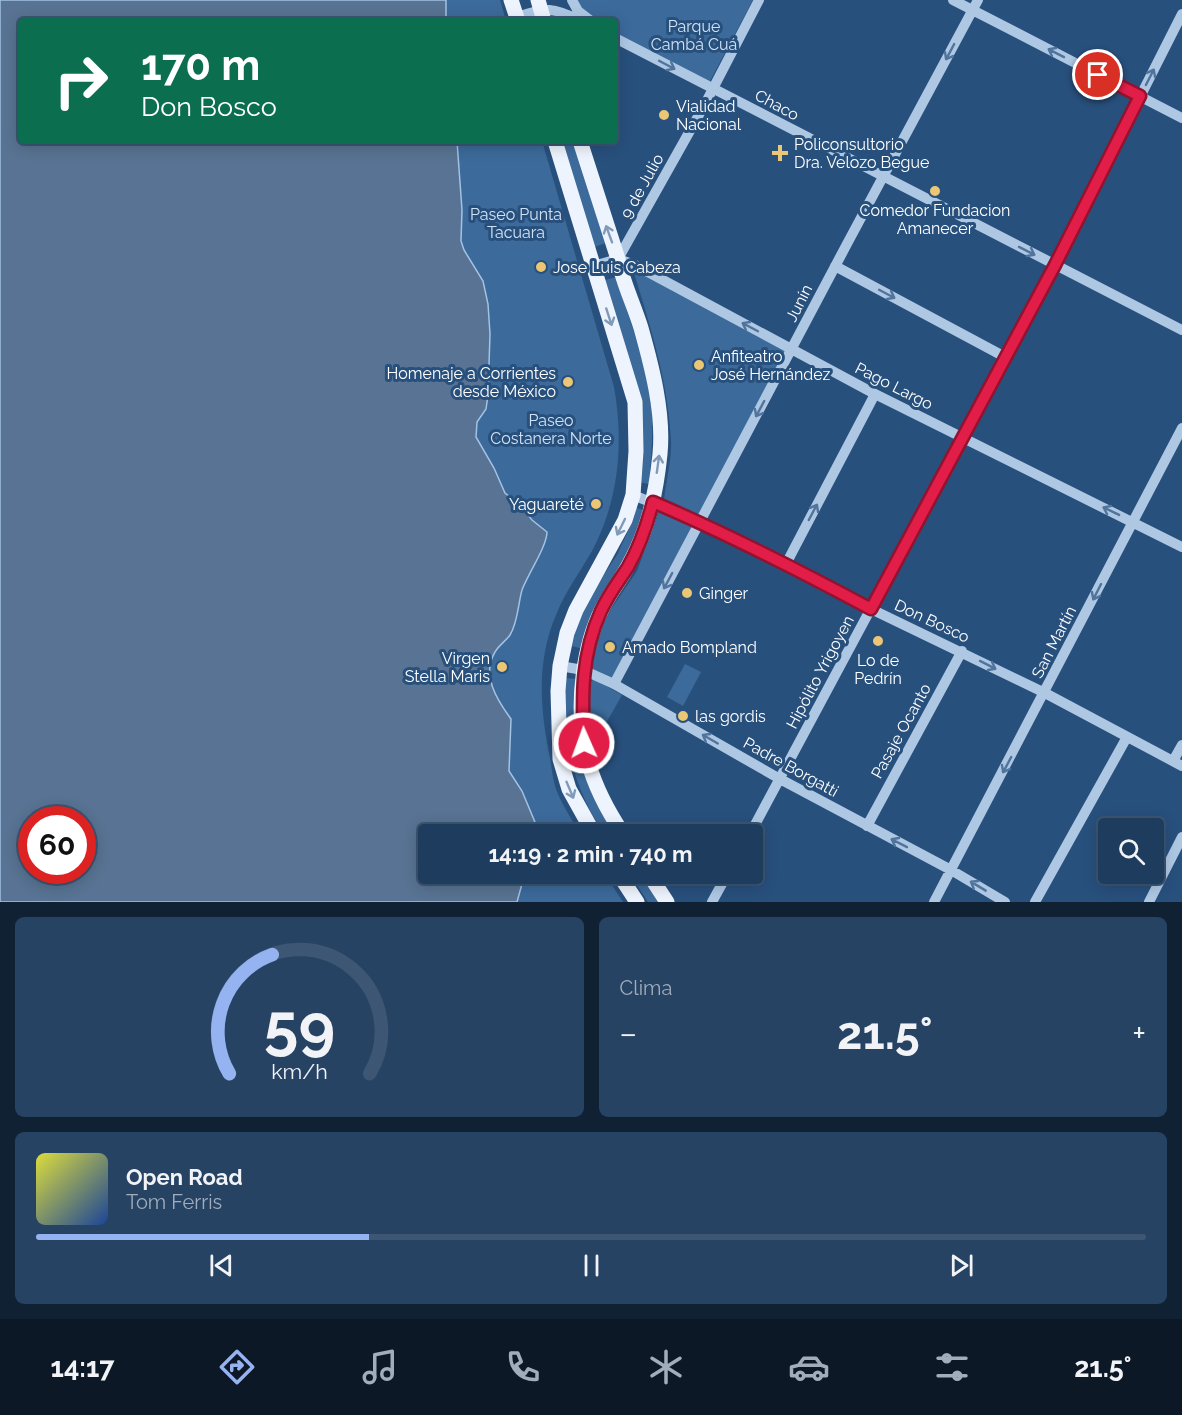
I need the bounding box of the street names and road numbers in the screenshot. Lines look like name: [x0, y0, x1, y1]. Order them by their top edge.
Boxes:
street label: Chaco: [752, 86, 802, 124]
street label: 9 de Julio: [616, 150, 668, 222]
street label: Junín: [782, 281, 816, 325]
street label: Pago Largo: [852, 358, 936, 414]
street label: Don Bosco: [892, 595, 972, 647]
street label: San Martín: [1028, 603, 1080, 681]
street label: Hipólito Yrigoyen: [782, 612, 858, 732]
street label: Pasaje Ocanto: [867, 680, 935, 782]
street label: Padre Borgatti: [740, 733, 842, 801]

